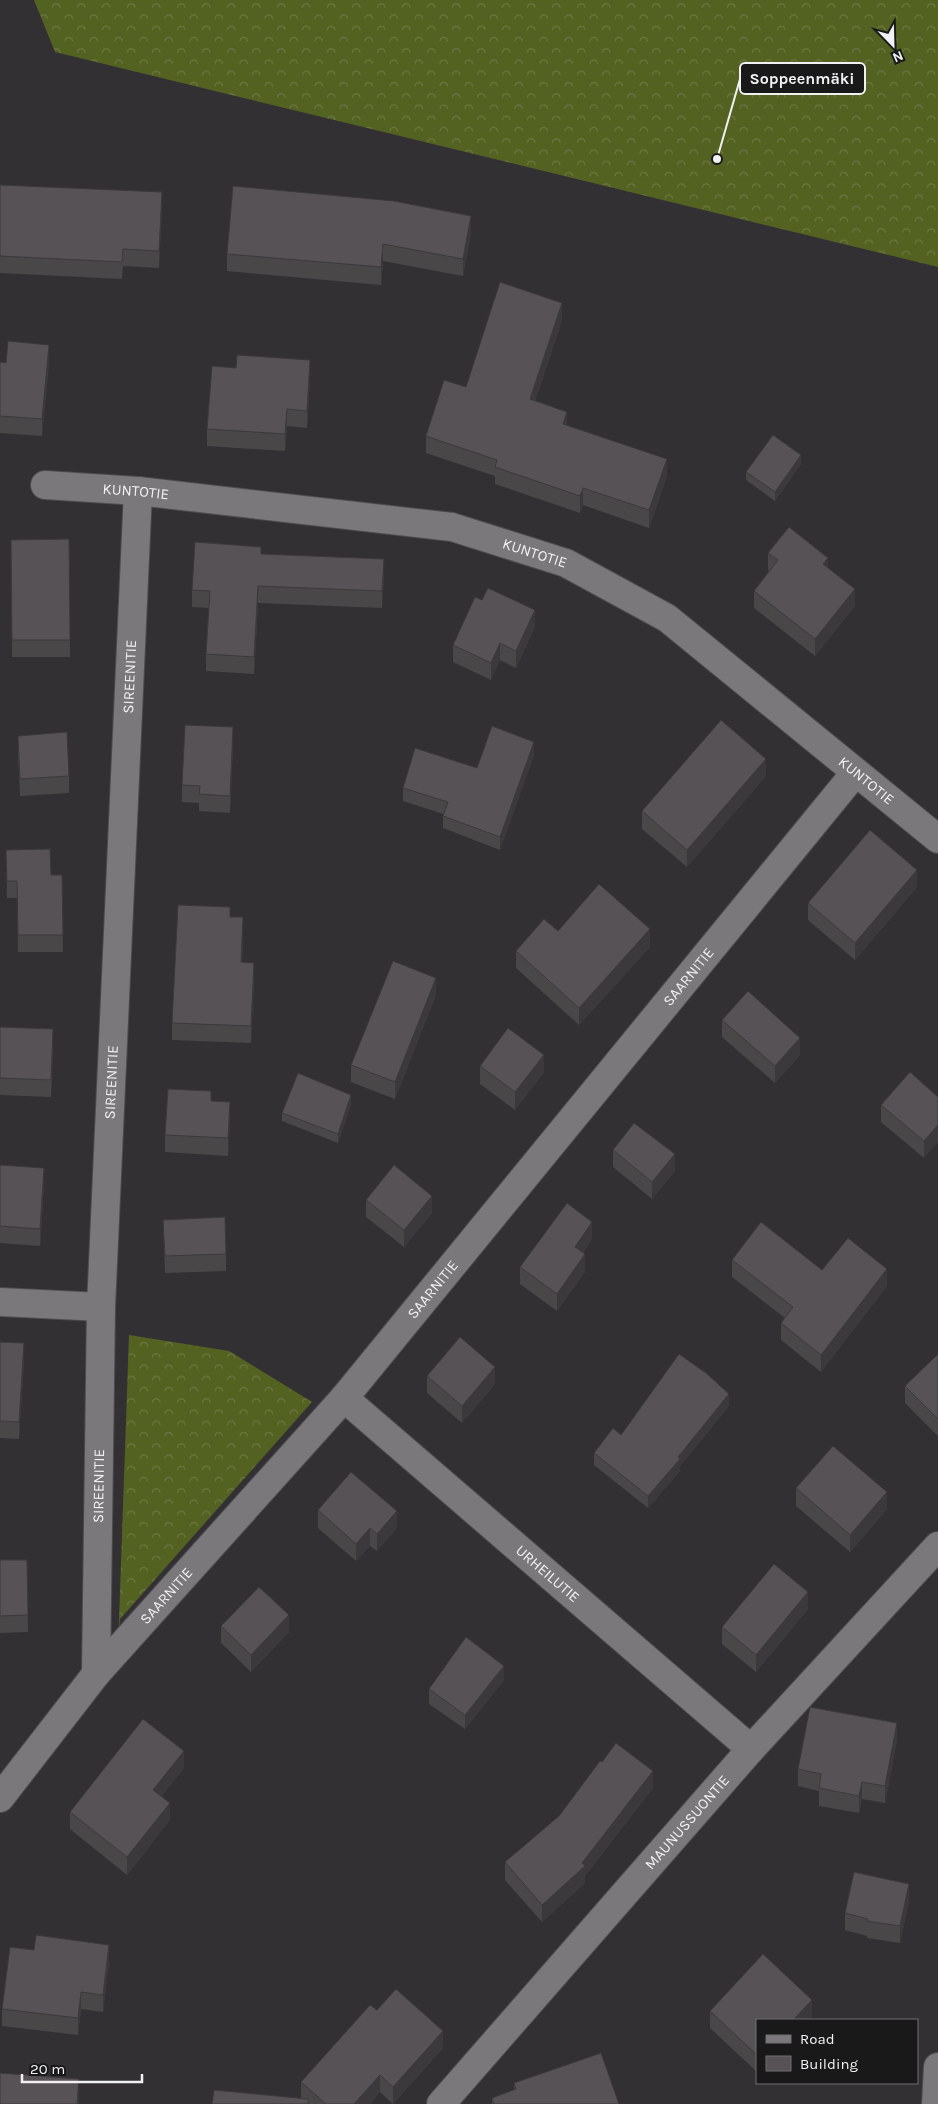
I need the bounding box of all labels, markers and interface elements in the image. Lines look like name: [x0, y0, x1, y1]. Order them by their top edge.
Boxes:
north arrow: [868, 20, 918, 70]
text: N: [890, 47, 906, 66]
callout: Soppeenmäki: [740, 63, 865, 94]
text: Soppeenmäki: [750, 69, 854, 88]
street label: KUNTOTIE: [102, 480, 170, 503]
street label: KUNTOTIE: [500, 535, 569, 572]
street label: SIREENITIE: [119, 639, 140, 714]
street label: KUNTOTIE: [835, 753, 898, 809]
street label: SAARNITIE: [659, 944, 718, 1010]
street label: SIREENITIE: [101, 1045, 122, 1120]
street label: SAARNITIE: [404, 1257, 462, 1322]
street label: SIREENITIE: [89, 1449, 108, 1523]
street label: URHEILUTIE: [512, 1541, 583, 1606]
street label: SAARNITIE: [136, 1564, 196, 1628]
street label: MAUNUSSUONTIE: [641, 1771, 733, 1873]
legend: [756, 2019, 918, 2084]
text: Road: [800, 2030, 835, 2048]
scale bar: [22, 2052, 142, 2084]
text: Building: [800, 2055, 858, 2073]
text: 20 m: [30, 2060, 65, 2078]

